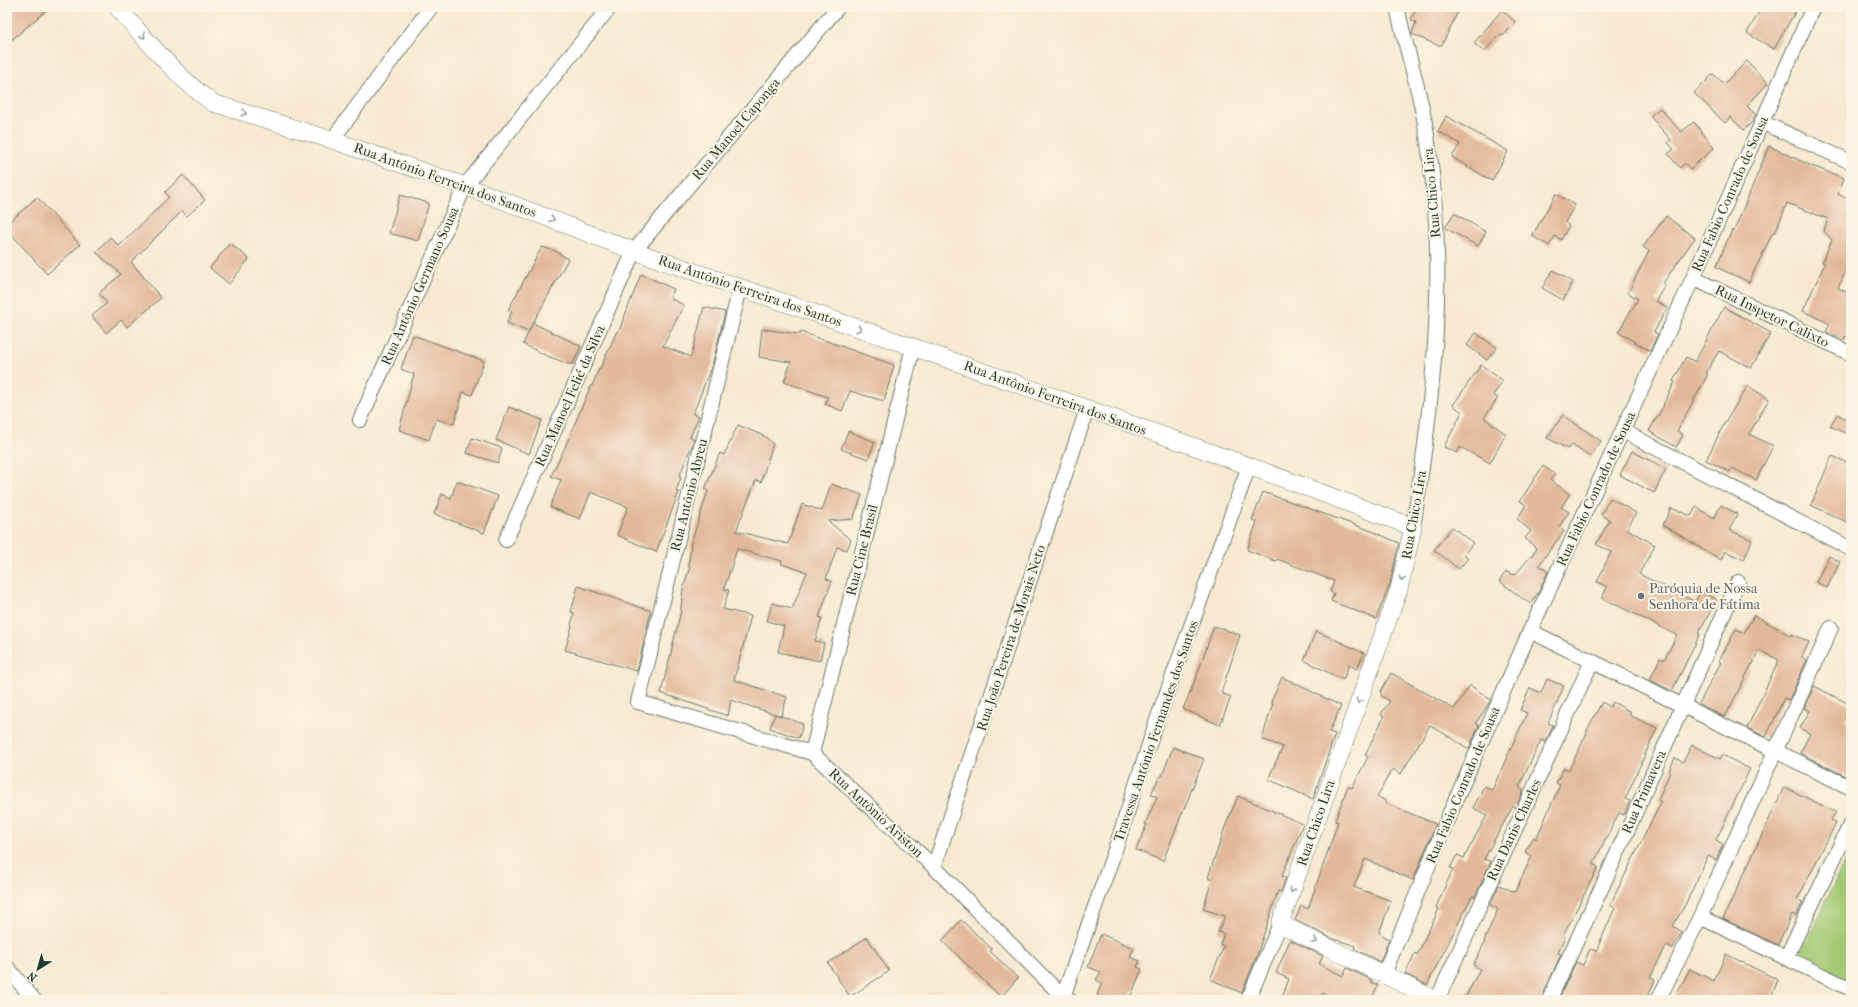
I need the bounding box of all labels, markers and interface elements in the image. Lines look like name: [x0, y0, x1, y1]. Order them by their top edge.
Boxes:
one-way arrow: [138, 31, 146, 39]
street label: Rua Manoel Caponga: [688, 74, 784, 184]
one-way arrow: [241, 108, 248, 117]
street label: Rua Fabio Conrado de Sousa: [1688, 113, 1772, 274]
street label: Rua Antônio Ferreira dos Santos: [351, 139, 539, 221]
street label: Rua Chico Lira: [1420, 147, 1444, 239]
street label: Rua Antônio Germano Sousa: [377, 204, 463, 368]
one-way arrow: [549, 215, 556, 223]
street label: Rua Antônio Ferreira dos Santos: [656, 251, 844, 331]
street label: Rua Inspetor Calixto: [1712, 281, 1832, 351]
street label: Rua Manoel Felié da Silva: [531, 322, 609, 469]
one-way arrow: [856, 324, 863, 332]
street label: Rua Antônio Ferreira dos Santos: [961, 357, 1149, 439]
street label: Rua Fabio Conrado de Sousa: [1553, 409, 1640, 569]
street label: Rua Antônio Abreu: [667, 437, 711, 553]
street label: Rua Chico Lira: [1398, 469, 1430, 561]
street label: Rua Cine Brasil: [842, 502, 882, 597]
street label: Rua João Pereira de Morais Neto: [973, 543, 1049, 733]
one-way arrow: [1398, 575, 1406, 582]
place label: Paróquia de Nossa Senhora de Fátima: [1649, 580, 1761, 613]
marker: Paróquia de Nossa Senhora de Fátima: [1636, 591, 1646, 601]
street label: Travessa Antônio Fernandes dos Santos: [1110, 618, 1202, 844]
one-way arrow: [1355, 698, 1363, 705]
street label: Rua Fabio Conrado de Sousa: [1422, 704, 1504, 866]
street label: Rua Primavera: [1618, 747, 1670, 836]
street label: Rua Antônio Ariston: [825, 765, 927, 861]
street label: Rua Danis Charles: [1483, 776, 1545, 884]
street label: Rua Chico Lira: [1293, 777, 1339, 868]
one-way arrow: [1288, 886, 1297, 893]
one-way arrow: [1311, 936, 1319, 944]
north arrow: [18, 949, 58, 989]
text: N: [25, 968, 40, 984]

